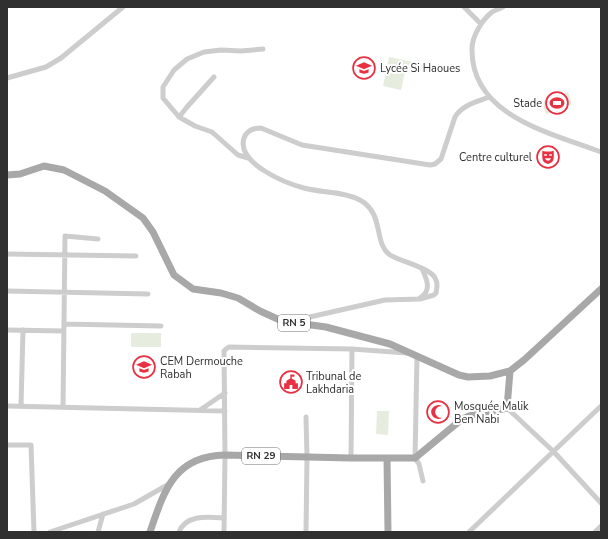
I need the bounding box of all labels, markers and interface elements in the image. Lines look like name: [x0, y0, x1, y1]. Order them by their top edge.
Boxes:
school or university icon: Lycée Si Haoues: [351, 55, 377, 81]
place label: Lycée Si Haoues: [380, 61, 460, 76]
sports icon: Stade: [544, 90, 570, 116]
place label: Stade: [513, 96, 542, 111]
theatre icon: Centre culturel: [535, 144, 561, 170]
place label: Centre culturel: [459, 150, 533, 165]
road number: RN 5: [278, 315, 310, 331]
school or university icon: CEM Dermouche Rabah: [131, 354, 157, 380]
place label: CEM Dermouche Rabah: [160, 354, 243, 382]
public building icon: Tribunal de Lakhdaria: [278, 369, 304, 395]
place label: Tribunal de Lakhdaria: [306, 369, 361, 397]
mosque icon: Mosquée Malik Ben Nabi: [425, 399, 451, 425]
place label: Mosquée Malik Ben Nabi: [454, 399, 529, 427]
road number: RN 29: [242, 448, 280, 464]

